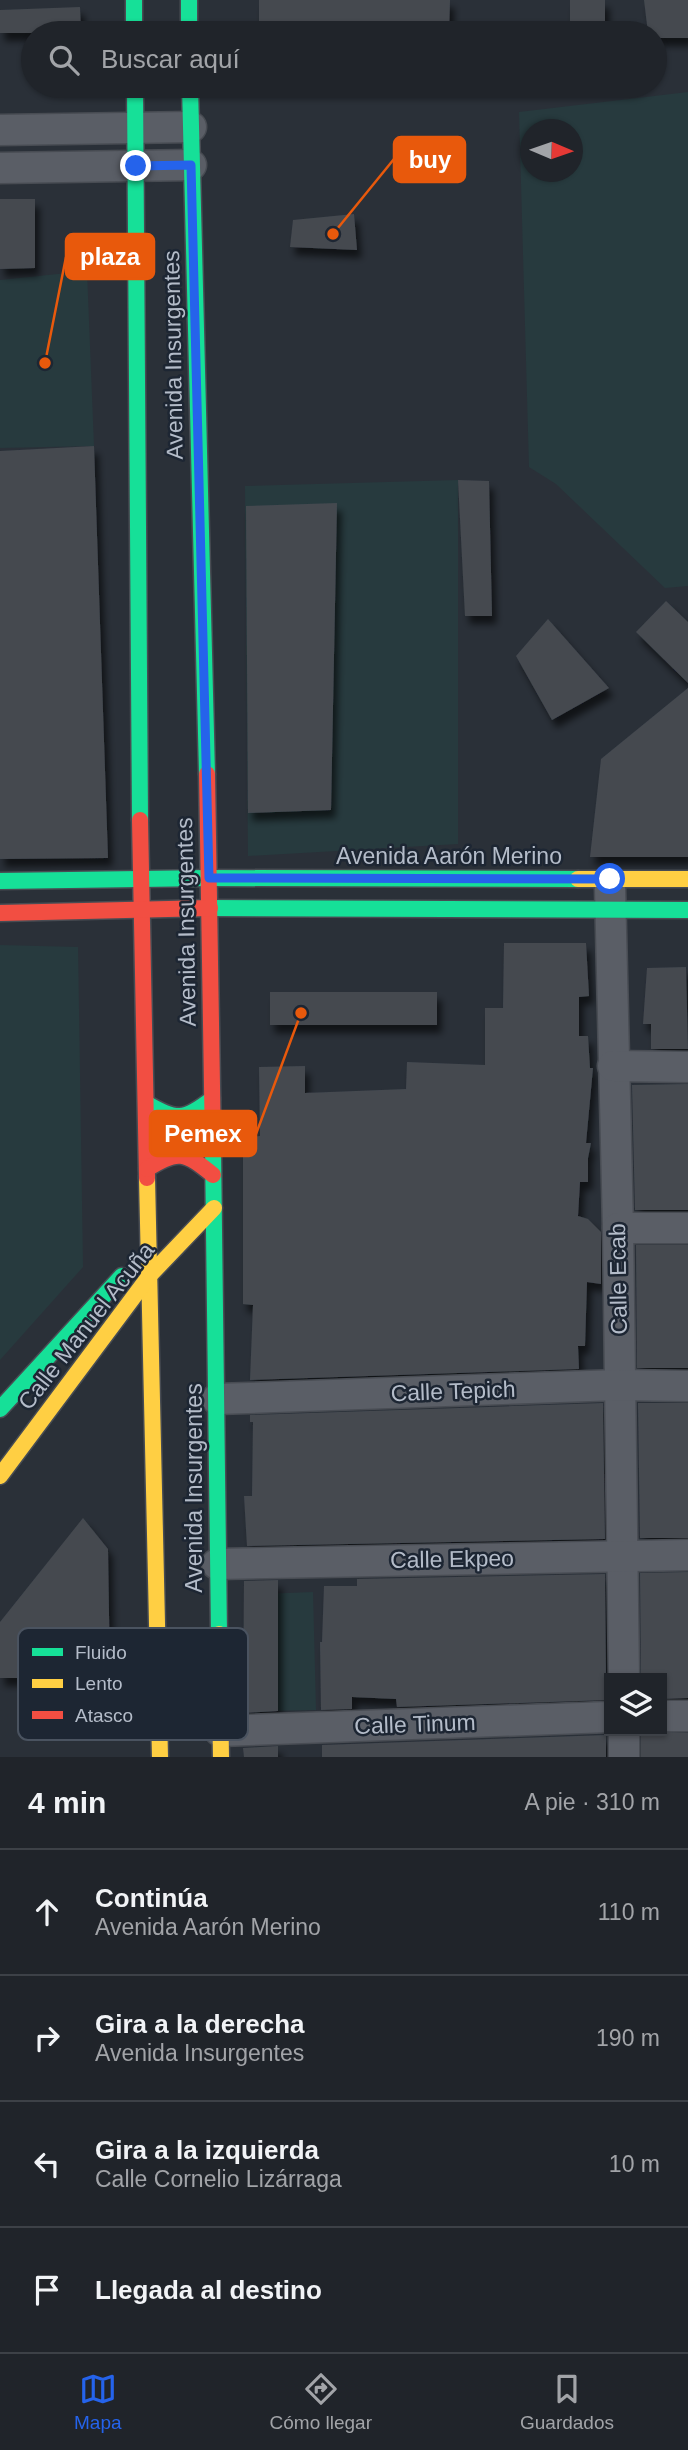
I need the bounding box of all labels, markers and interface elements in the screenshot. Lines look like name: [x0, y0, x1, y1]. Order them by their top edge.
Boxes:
search box: [21, 21, 667, 98]
icon: search: [45, 41, 83, 79]
text: Buscar aquí: [101, 44, 240, 74]
north arrow: [520, 119, 583, 182]
callout: buy: [394, 137, 465, 182]
text: buy: [409, 146, 452, 173]
route end: [120, 150, 151, 181]
callout: plaza: [66, 234, 154, 279]
text: plaza: [80, 243, 141, 270]
street label: Avenida Insurgentes: [158, 250, 188, 460]
street label: Avenida Insurgentes: [171, 817, 201, 1027]
street label: Avenida Aarón Merino: [336, 843, 562, 869]
route start: [594, 863, 625, 894]
callout: Pemex: [150, 1111, 256, 1156]
text: Pemex: [164, 1120, 242, 1147]
street label: Calle Ecab: [604, 1223, 632, 1335]
street label: Calle Manuel Acuña: [13, 1237, 159, 1415]
street label: Calle Tepich: [390, 1376, 516, 1406]
street label: Avenida Insurgentes: [181, 1383, 207, 1593]
street label: Calle Ekpeo: [390, 1545, 514, 1573]
legend: [18, 1628, 248, 1740]
text: Fluido: [75, 1642, 127, 1663]
text: Lento: [75, 1673, 123, 1694]
map controls: [604, 1673, 667, 1736]
button: layers: [604, 1673, 667, 1736]
text: Atasco: [75, 1705, 133, 1726]
street label: Calle Tinum: [354, 1709, 476, 1739]
text: 4 min: [28, 1786, 106, 1819]
text: A pie · 310 m: [524, 1789, 660, 1815]
text: Continúa: [95, 1883, 208, 1913]
icon: ahead: [28, 1893, 66, 1931]
text: 110 m: [598, 1899, 660, 1925]
text: Avenida Aarón Merino: [95, 1914, 321, 1940]
text: Gira a la derecha: [95, 2009, 305, 2039]
icon: right: [28, 2019, 66, 2057]
text: 190 m: [596, 2025, 660, 2051]
text: Avenida Insurgentes: [95, 2040, 304, 2066]
text: Gira a la izquierda: [95, 2135, 319, 2165]
icon: left: [28, 2145, 66, 2183]
text: 10 m: [609, 2151, 660, 2177]
text: Calle Cornelio Lizárraga: [95, 2166, 342, 2192]
icon: arrive: [28, 2271, 66, 2309]
text: Llegada al destino: [95, 2275, 322, 2305]
tab: Mapa: [74, 2370, 122, 2434]
tab: Cómo llegar: [270, 2370, 372, 2434]
tab: Guardados: [520, 2370, 614, 2434]

